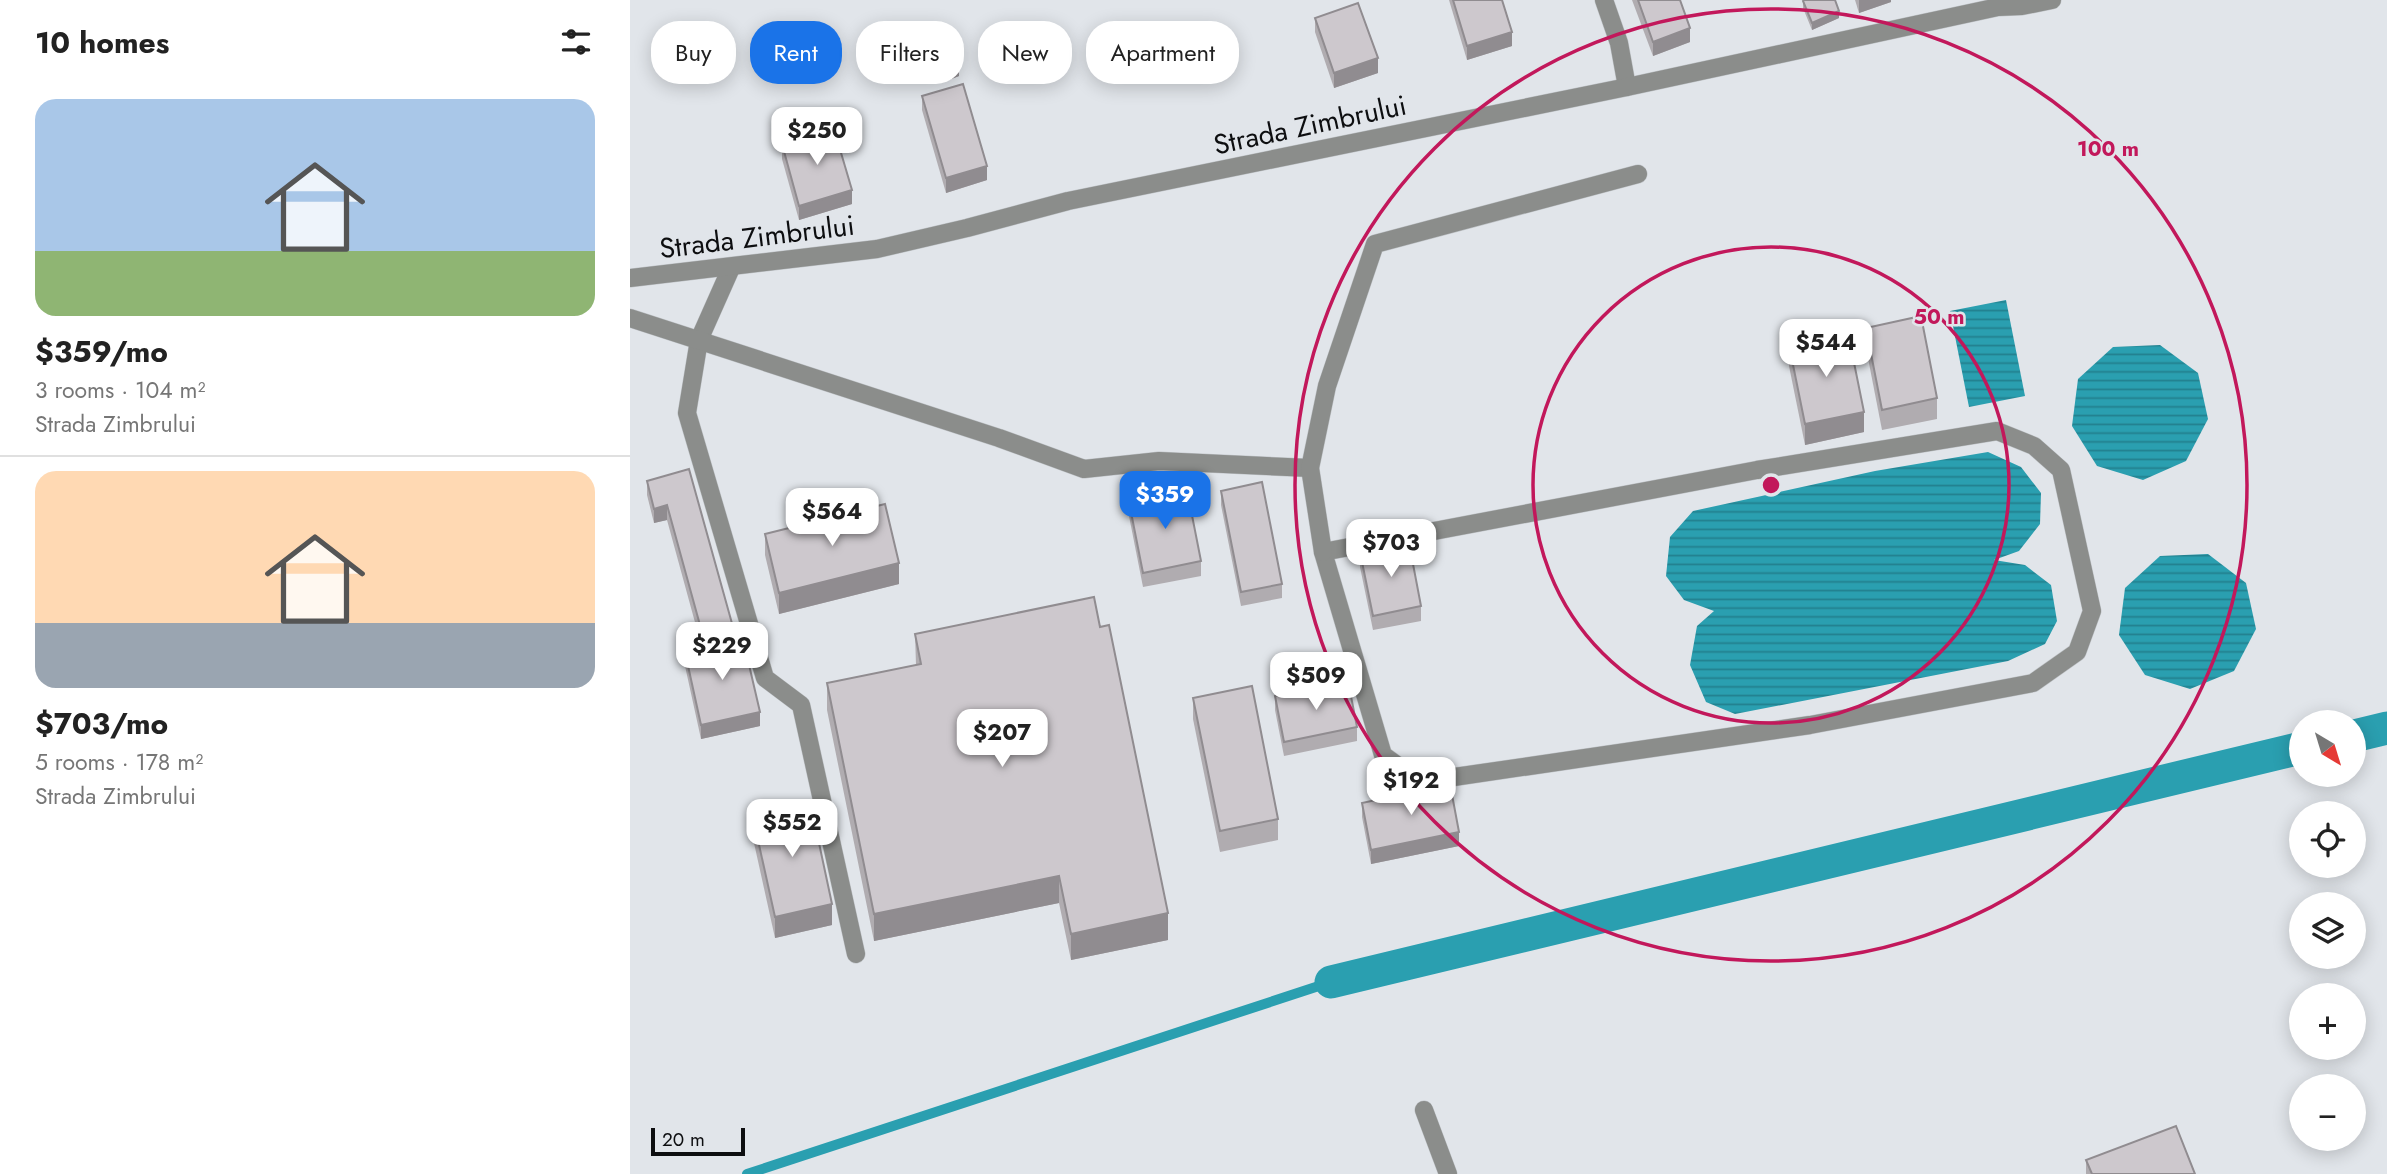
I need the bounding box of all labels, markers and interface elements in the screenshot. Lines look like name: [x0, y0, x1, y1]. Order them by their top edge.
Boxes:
text: 10 homes: [35, 21, 169, 64]
chip: Buy: [651, 21, 736, 84]
chip: Rent: [750, 21, 842, 84]
chip: Filters: [856, 21, 964, 84]
chip: New: [978, 21, 1072, 84]
chip: Apartment: [1086, 21, 1239, 84]
icon: filters: [557, 23, 595, 61]
street label: Strada Zimbrului: [1210, 85, 1410, 165]
pin: $250: [776, 108, 858, 167]
text: $250: [787, 113, 847, 147]
text: 100 m: [2077, 134, 2139, 164]
icon: home: [252, 144, 378, 270]
street label: Strada Zimbrului: [657, 205, 857, 269]
text: 50 m: [1914, 302, 1964, 332]
pin: $544: [1785, 320, 1867, 379]
text: $544: [1795, 325, 1857, 359]
text: $359/mo: [35, 330, 168, 373]
text: 3 rooms · 104 m²: [35, 373, 205, 407]
text: Strada Zimbrului: [35, 407, 196, 441]
pin: $359: [1124, 472, 1206, 531]
centre of rings: [1759, 473, 1783, 497]
text: $359: [1136, 477, 1194, 511]
pin: $564: [791, 489, 873, 548]
text: $564: [802, 494, 862, 528]
icon: home: [252, 516, 378, 642]
pin: $703: [1350, 520, 1432, 579]
text: $703: [1362, 525, 1420, 559]
pin: $229: [681, 622, 763, 682]
text: $229: [692, 628, 752, 662]
pin: $509: [1275, 652, 1357, 712]
text: $509: [1286, 658, 1346, 692]
text: $703/mo: [35, 702, 168, 745]
pin: $207: [961, 710, 1043, 769]
north arrow: [2289, 710, 2366, 788]
map controls: [2289, 710, 2366, 1151]
text: $207: [973, 715, 1031, 749]
text: 5 rooms · 178 m²: [35, 745, 203, 779]
pin: $192: [1370, 758, 1452, 817]
text: $192: [1383, 763, 1439, 797]
text: Strada Zimbrului: [35, 779, 196, 813]
pin: $552: [751, 800, 833, 859]
button: locate: [2289, 801, 2366, 878]
text: $552: [762, 805, 822, 839]
button: layers: [2289, 892, 2366, 969]
button: +: [2289, 983, 2366, 1060]
button: −: [2289, 1074, 2366, 1151]
scale bar: [651, 1125, 746, 1157]
text: 20 m: [662, 1126, 705, 1153]

